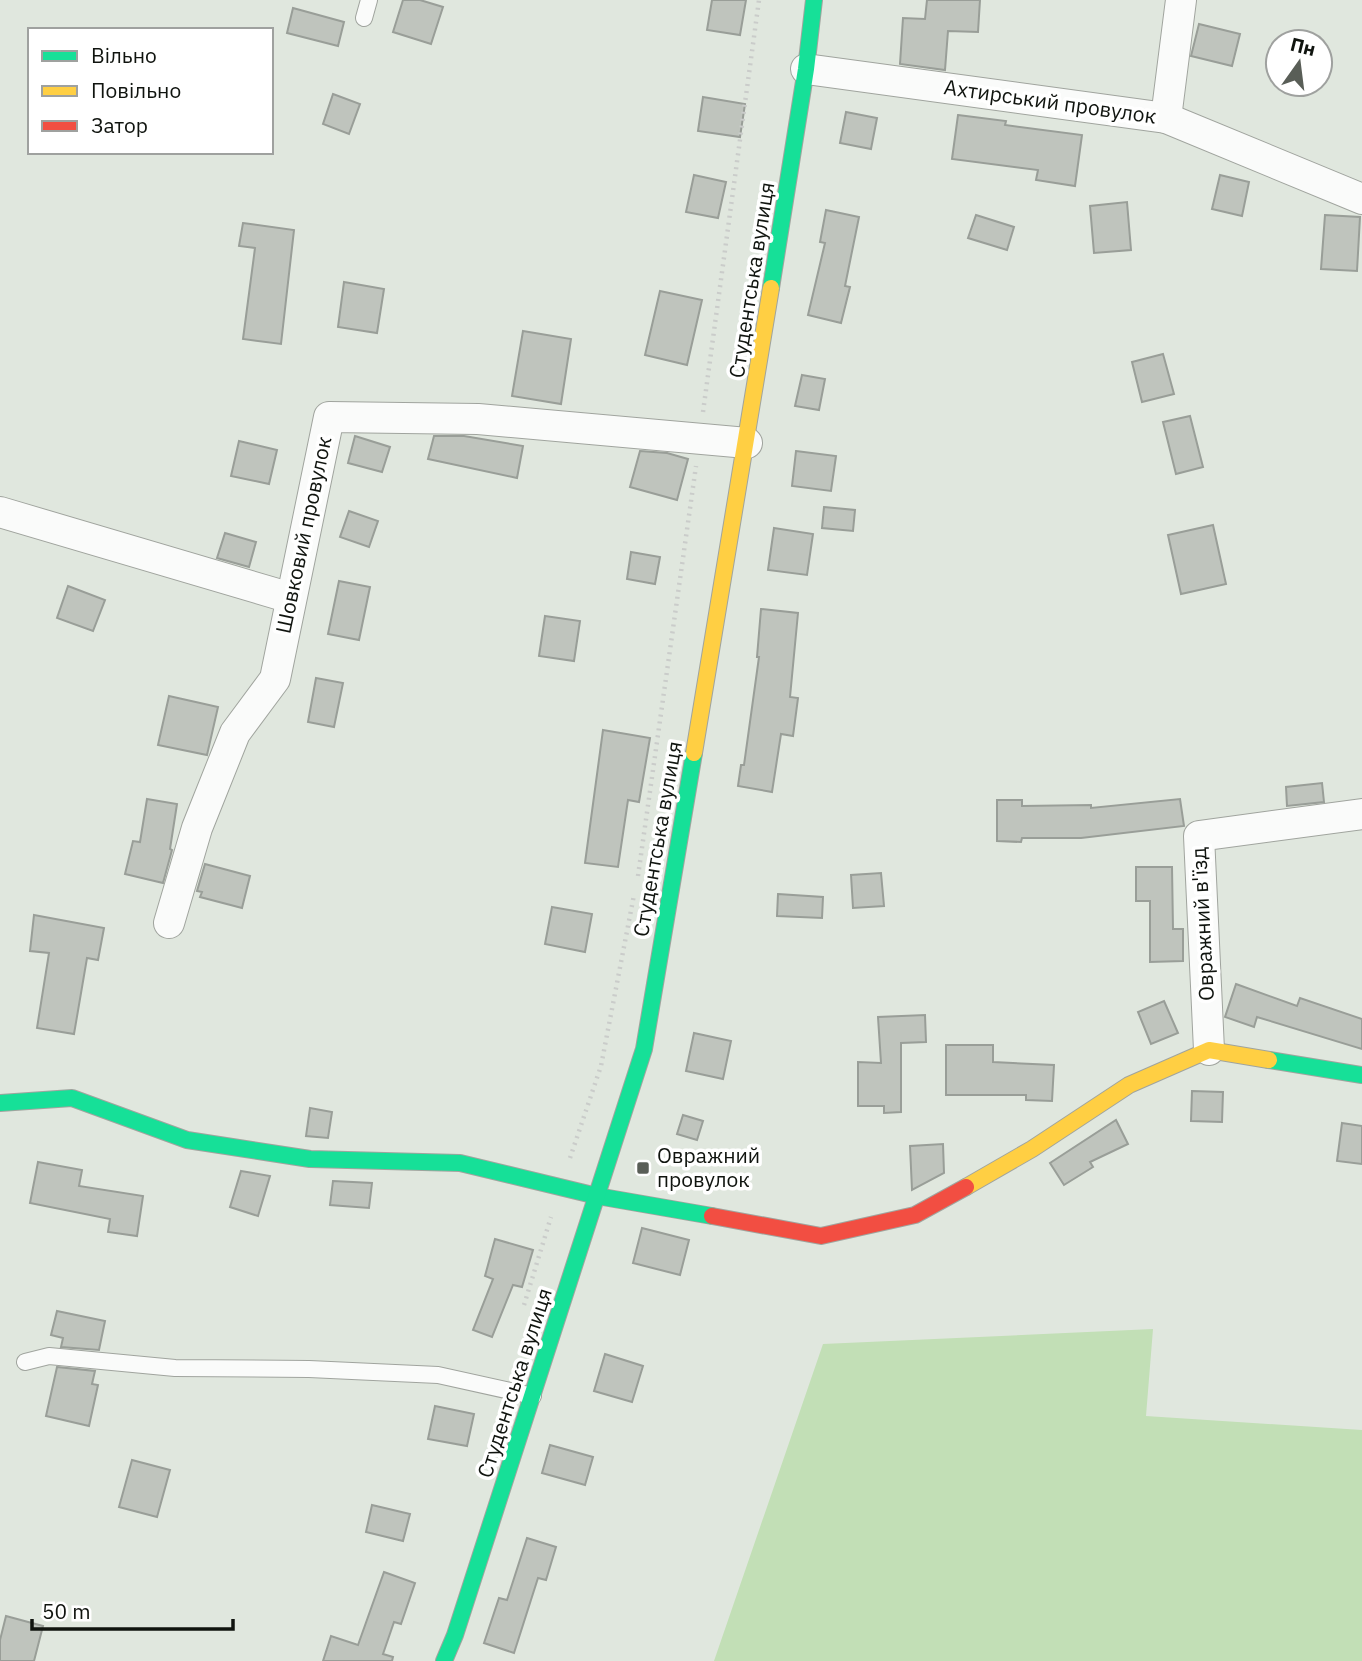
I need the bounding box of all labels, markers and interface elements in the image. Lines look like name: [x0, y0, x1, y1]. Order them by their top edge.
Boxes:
legend: [28, 28, 273, 154]
north arrow: [1264, 28, 1334, 98]
text: Пн: [1288, 32, 1318, 61]
text: Вільно: [91, 41, 157, 69]
street label: Ахтирський провулок: [942, 72, 1158, 130]
text: Повільно: [91, 76, 181, 104]
text: Затор: [91, 111, 148, 139]
street label: Студентська вулиця: [722, 180, 780, 380]
street label: Шовковий провулок: [268, 434, 338, 636]
street label: Студентська вулиця: [626, 739, 688, 939]
street label: Овражний в'їзд: [1184, 846, 1220, 1002]
place label: Овражний провулок: [657, 1141, 760, 1193]
marker: Овражний провулок: [635, 1160, 651, 1176]
street label: Студентська вулиця: [470, 1284, 558, 1481]
scale bar: [32, 1588, 233, 1632]
text: 50 m: [42, 1597, 91, 1625]

